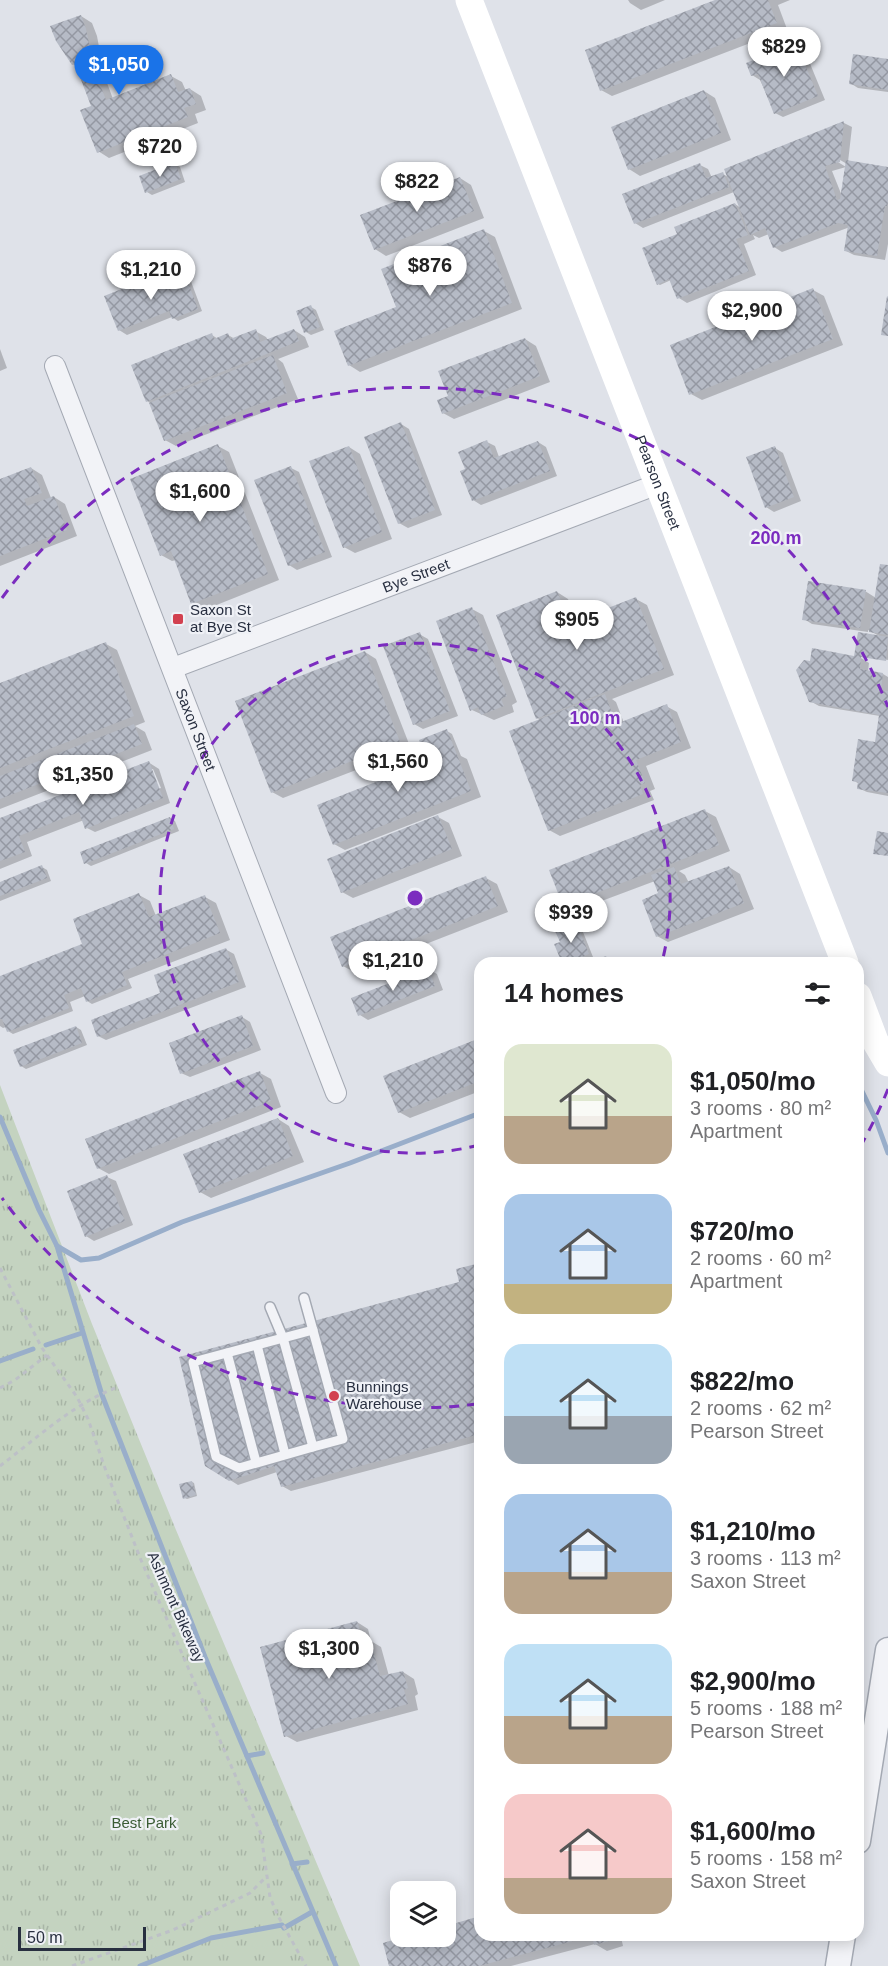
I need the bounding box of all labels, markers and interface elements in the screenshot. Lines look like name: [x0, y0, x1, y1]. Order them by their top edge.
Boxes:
pin: $829: [748, 27, 820, 78]
text: $829: [762, 35, 806, 57]
pin: $1,050: [70, 45, 168, 96]
text: $1,050: [88, 53, 150, 75]
pin: $720: [124, 127, 196, 178]
text: $720: [138, 135, 182, 157]
pin: $822: [381, 162, 453, 213]
text: $822: [395, 170, 439, 192]
pin: $876: [394, 246, 466, 297]
pin: $1,210: [102, 250, 200, 301]
text: $876: [408, 254, 452, 276]
text: $1,210: [120, 258, 182, 280]
pin: $2,900: [703, 291, 801, 342]
text: $2,900: [721, 299, 783, 321]
street label: Pearson Street: [632, 433, 684, 533]
pin: $1,600: [151, 472, 249, 523]
text: $1,600: [169, 480, 231, 502]
text: 200 m: [750, 528, 802, 548]
street label: Bye Street: [380, 555, 452, 596]
pin: $905: [541, 600, 613, 651]
place label: Saxon St at Bye St: [190, 601, 252, 635]
text: $905: [555, 608, 599, 630]
marker: Saxon St at Bye St: [171, 612, 185, 626]
street label: Saxon Street: [173, 686, 220, 774]
text: 100 m: [569, 708, 621, 728]
pin: $1,560: [349, 742, 447, 793]
text: $1,560: [367, 750, 429, 772]
pin: $1,350: [34, 755, 132, 806]
text: $1,350: [52, 763, 114, 785]
centre of rings: [405, 888, 425, 908]
pin: $939: [535, 893, 607, 944]
text: $939: [549, 901, 593, 923]
pin: $1,210: [344, 941, 442, 992]
text: $1,210: [362, 949, 424, 971]
icon: filters: [801, 977, 834, 1010]
text: 14 homes: [504, 978, 624, 1008]
text: $1,050/mo: [690, 1066, 816, 1096]
icon: home: [552, 1068, 624, 1140]
text: 3 rooms · 80 m²: [690, 1097, 831, 1119]
text: Apartment: [690, 1120, 782, 1142]
text: $720/mo: [690, 1216, 794, 1246]
icon: home: [552, 1218, 624, 1290]
text: 2 rooms · 60 m²: [690, 1247, 831, 1269]
text: Apartment: [690, 1270, 782, 1292]
text: $822/mo: [690, 1366, 794, 1396]
icon: home: [552, 1368, 624, 1440]
place label: Bunnings Warehouse: [346, 1378, 422, 1412]
marker: Bunnings Warehouse: [327, 1389, 341, 1403]
text: 2 rooms · 62 m²: [690, 1397, 831, 1419]
text: Pearson Street: [690, 1420, 823, 1442]
text: $1,210/mo: [690, 1516, 816, 1546]
icon: home: [552, 1518, 624, 1590]
text: 3 rooms · 113 m²: [690, 1547, 841, 1569]
street label: Ashmont Bikeway: [144, 1549, 209, 1665]
text: Saxon Street: [690, 1570, 806, 1592]
pin: $1,300: [280, 1629, 378, 1680]
text: $1,300: [298, 1637, 360, 1659]
text: $2,900/mo: [690, 1666, 816, 1696]
icon: home: [552, 1668, 624, 1740]
text: 5 rooms · 188 m²: [690, 1697, 842, 1719]
text: Pearson Street: [690, 1720, 823, 1742]
park label: Best Park: [111, 1814, 177, 1831]
text: $1,600/mo: [690, 1816, 816, 1846]
icon: home: [552, 1818, 624, 1890]
text: 5 rooms · 158 m²: [690, 1847, 842, 1869]
text: Saxon Street: [690, 1870, 806, 1892]
map controls: [390, 1881, 456, 1947]
button: layers: [390, 1881, 456, 1947]
scale bar: [18, 1924, 146, 1952]
text: 50 m: [27, 1929, 63, 1946]

